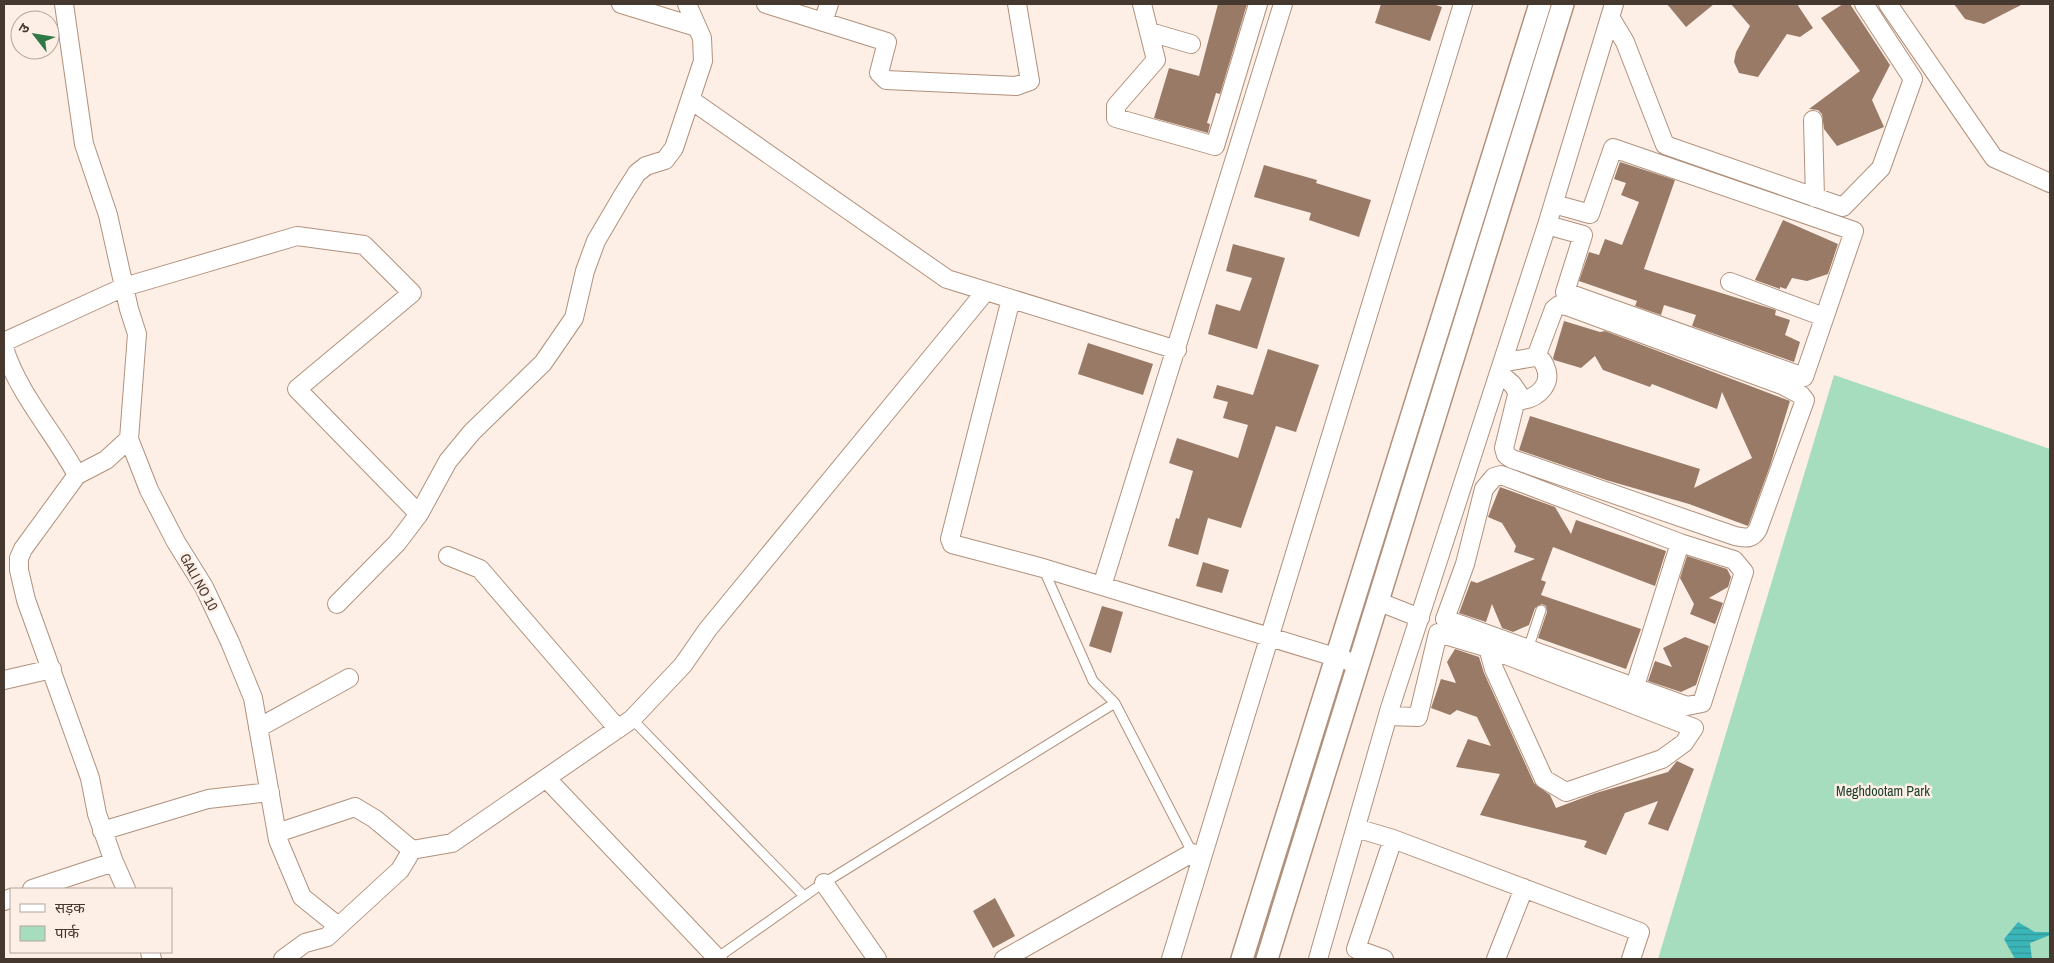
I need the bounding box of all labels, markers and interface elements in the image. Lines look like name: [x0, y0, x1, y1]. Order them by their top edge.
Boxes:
north arrow: [10, 10, 60, 60]
text: उ: [14, 19, 34, 36]
street label: GALI NO 10: [176, 550, 222, 614]
park label: Meghdootam Park: [1836, 782, 1930, 800]
legend: [10, 888, 172, 953]
text: सड़क: [55, 897, 85, 918]
text: पार्क: [55, 922, 79, 943]

